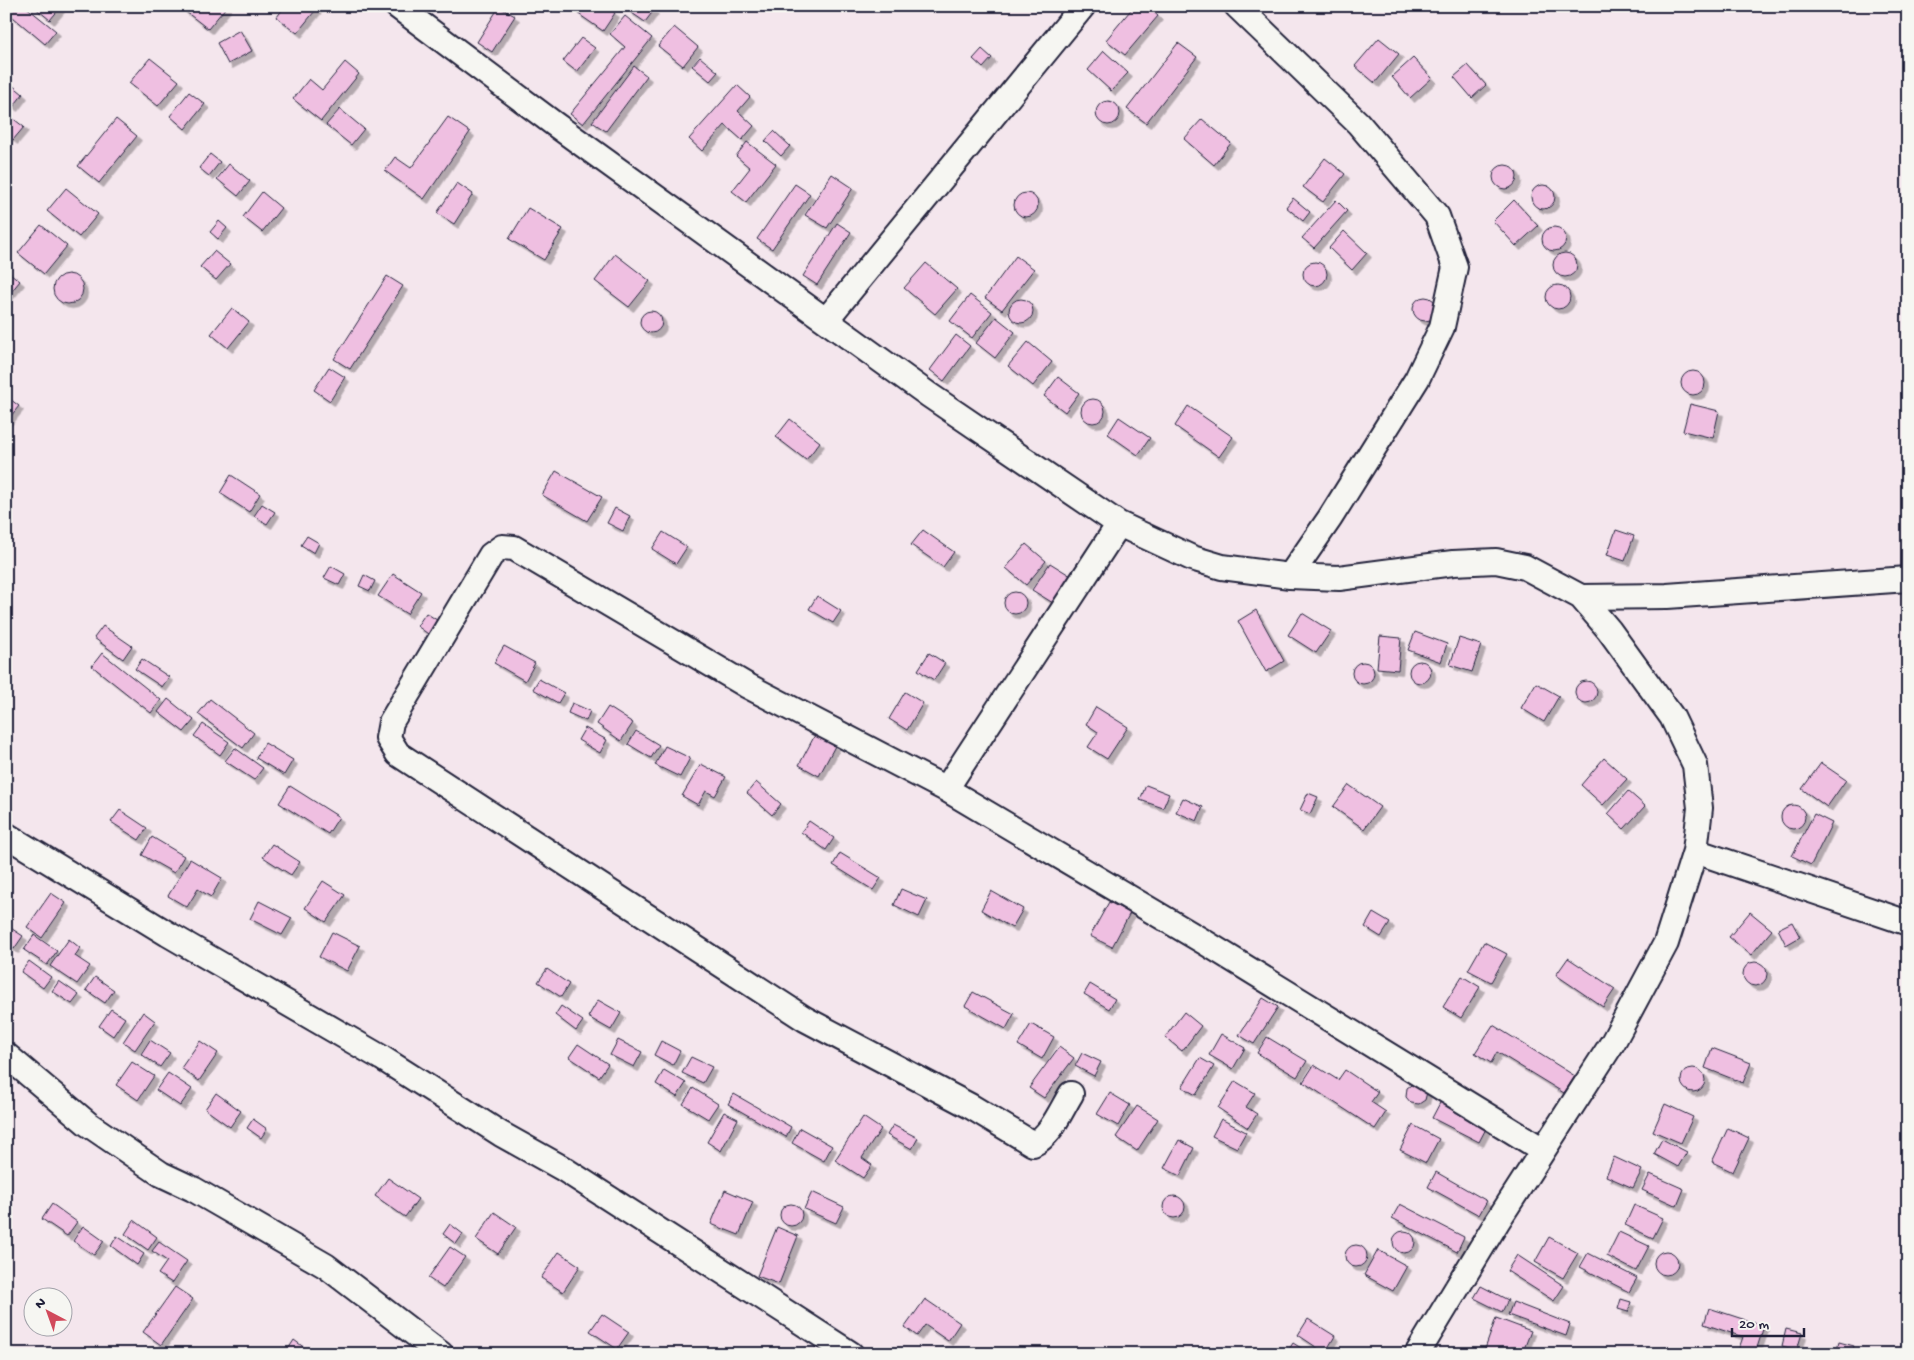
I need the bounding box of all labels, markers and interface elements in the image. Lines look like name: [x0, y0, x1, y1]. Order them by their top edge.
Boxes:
north arrow: [22, 1288, 72, 1338]
text: N: [32, 1295, 50, 1313]
scale bar: [1732, 1305, 1804, 1337]
text: 20 m: [1739, 1316, 1769, 1334]

